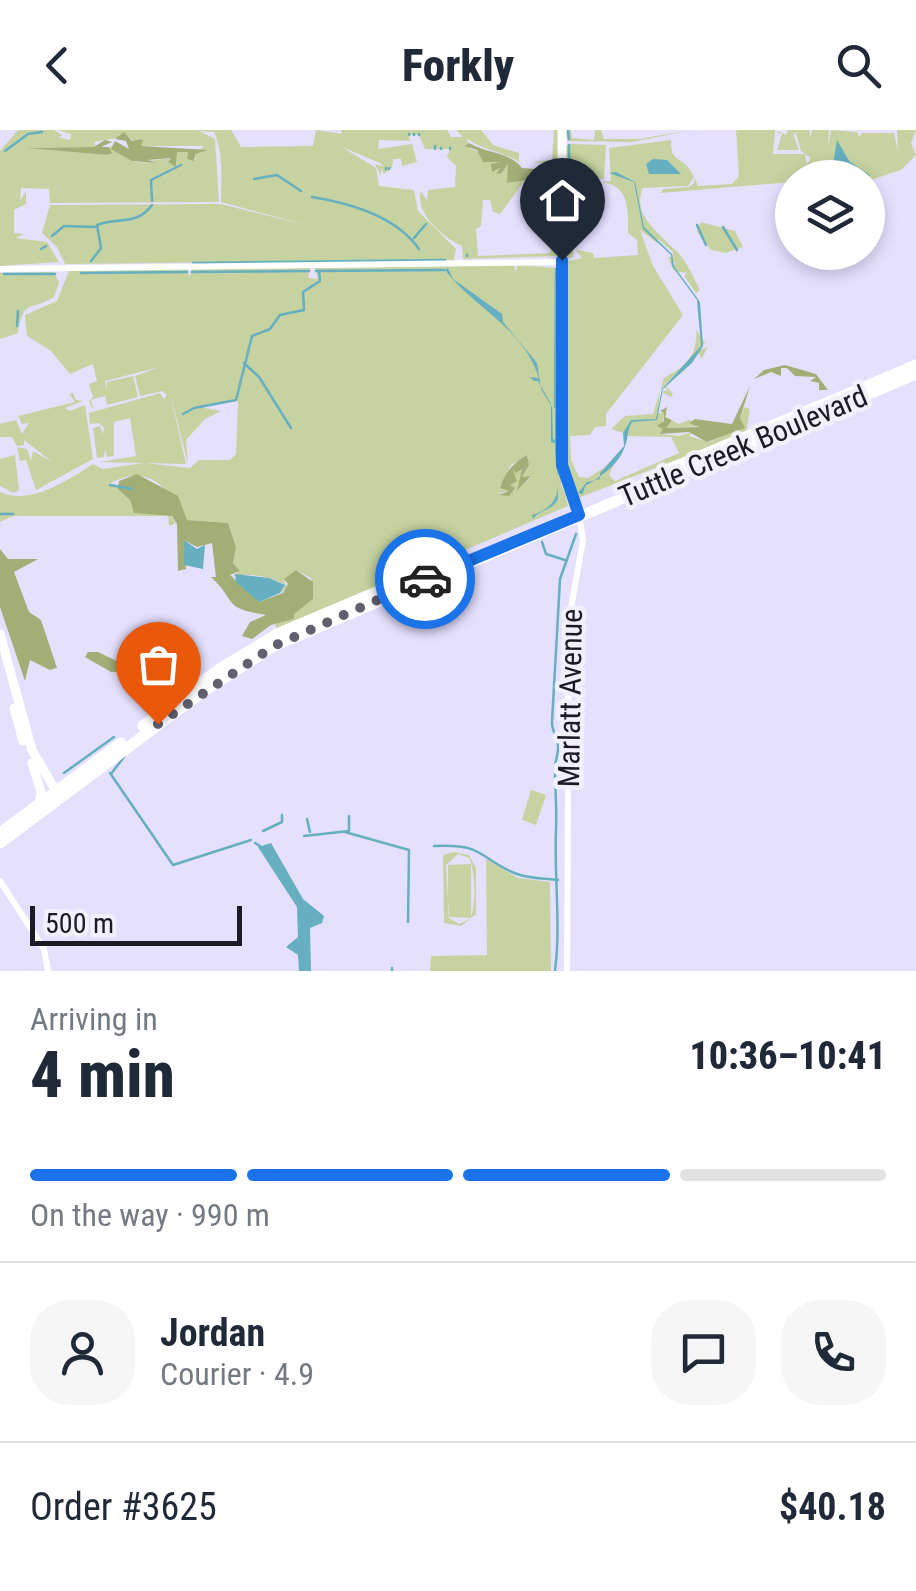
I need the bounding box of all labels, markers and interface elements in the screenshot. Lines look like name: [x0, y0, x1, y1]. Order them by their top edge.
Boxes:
icon: back: [30, 38, 85, 93]
icon: search: [831, 38, 886, 93]
text: Forkly: [402, 39, 514, 92]
pin: [520, 158, 605, 261]
map controls: [775, 160, 885, 270]
button: layers: [775, 160, 885, 270]
icon: home: [535, 173, 590, 228]
street label: Tuttle Creek Boulevard: [614, 378, 872, 514]
courier: [375, 529, 475, 629]
icon: car: [398, 552, 453, 607]
street label: Marlatt Avenue: [551, 608, 589, 788]
pin: [116, 622, 201, 725]
icon: bag: [131, 637, 186, 692]
scale bar: [30, 901, 242, 946]
text: 500 m: [45, 907, 114, 940]
text: Arriving in: [30, 1000, 158, 1038]
text: 10:36–10:41: [689, 1034, 886, 1078]
text: 4 min: [30, 1037, 175, 1113]
text: On the way · 990 m: [30, 1196, 270, 1234]
button: person: [30, 1300, 135, 1405]
button: chat: [651, 1300, 756, 1405]
button: phone: [781, 1300, 886, 1405]
text: Jordan: [160, 1311, 265, 1355]
text: Courier · 4.9: [160, 1355, 314, 1393]
text: Order #3625: [30, 1485, 217, 1529]
text: $40.18: [779, 1485, 886, 1529]

